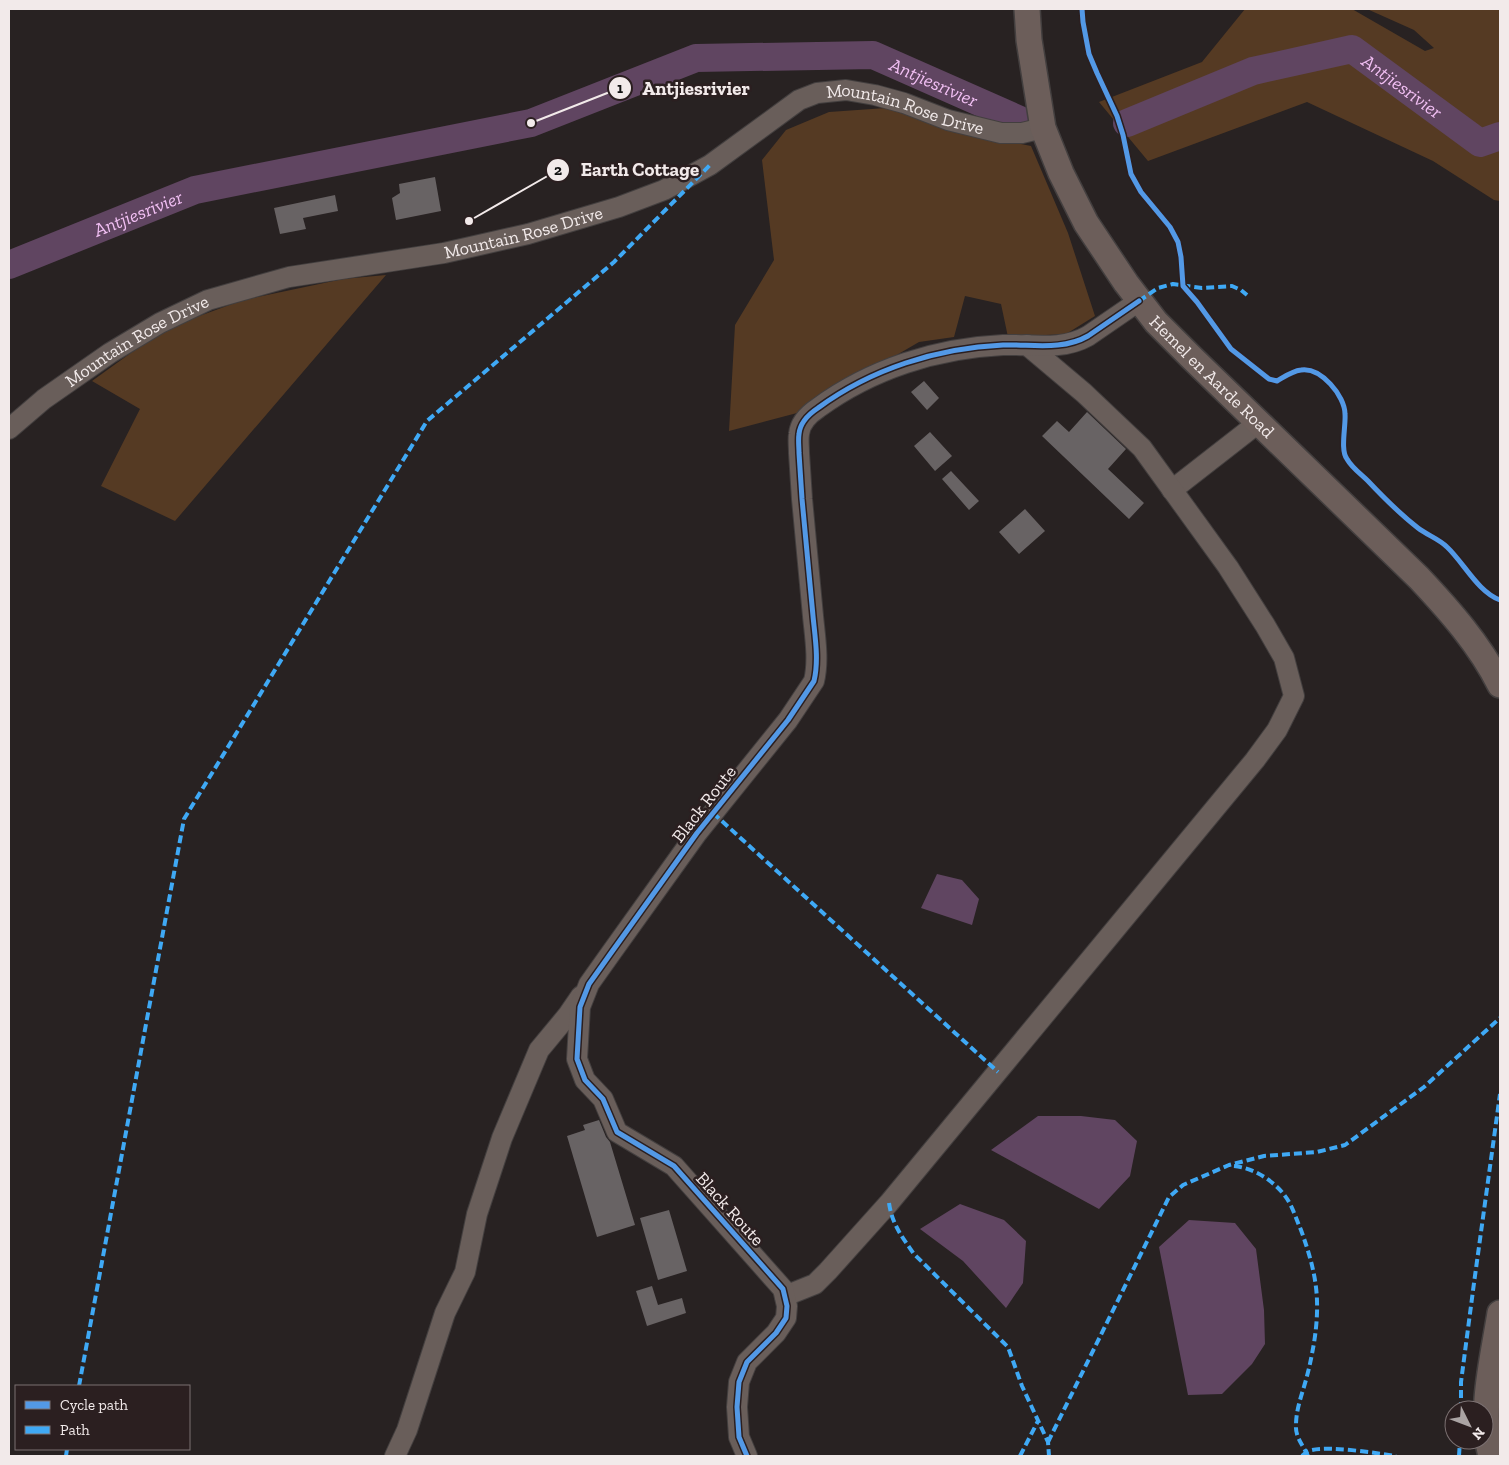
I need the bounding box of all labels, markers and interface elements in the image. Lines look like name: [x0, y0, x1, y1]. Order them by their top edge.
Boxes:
water label: Antjiesrivier: [1356, 49, 1447, 124]
water label: Antjiesrivier: [885, 52, 982, 112]
callout: Antjiesrivier: [608, 71, 760, 105]
text: Antjiesrivier: [642, 77, 750, 100]
street label: Mountain Rose Drive: [825, 78, 986, 139]
text: 1: [617, 79, 623, 97]
callout: Earth Cottage: [546, 153, 709, 187]
text: Earth Cottage: [581, 158, 699, 181]
text: 2: [554, 161, 562, 179]
water label: Antjiesrivier: [89, 185, 186, 242]
street label: Mountain Rose Drive: [442, 201, 605, 264]
street label: Mountain Rose Drive: [61, 290, 212, 392]
street label: Hemel en Aarde Road: [1145, 311, 1279, 443]
street label: Black Route: [667, 761, 741, 847]
street label: Black Route: [691, 1168, 769, 1250]
legend: [15, 1385, 190, 1450]
text: Cycle path: [60, 1396, 129, 1414]
north arrow: [1444, 1400, 1494, 1450]
text: Path: [60, 1421, 90, 1439]
text: N: [1468, 1424, 1488, 1443]

